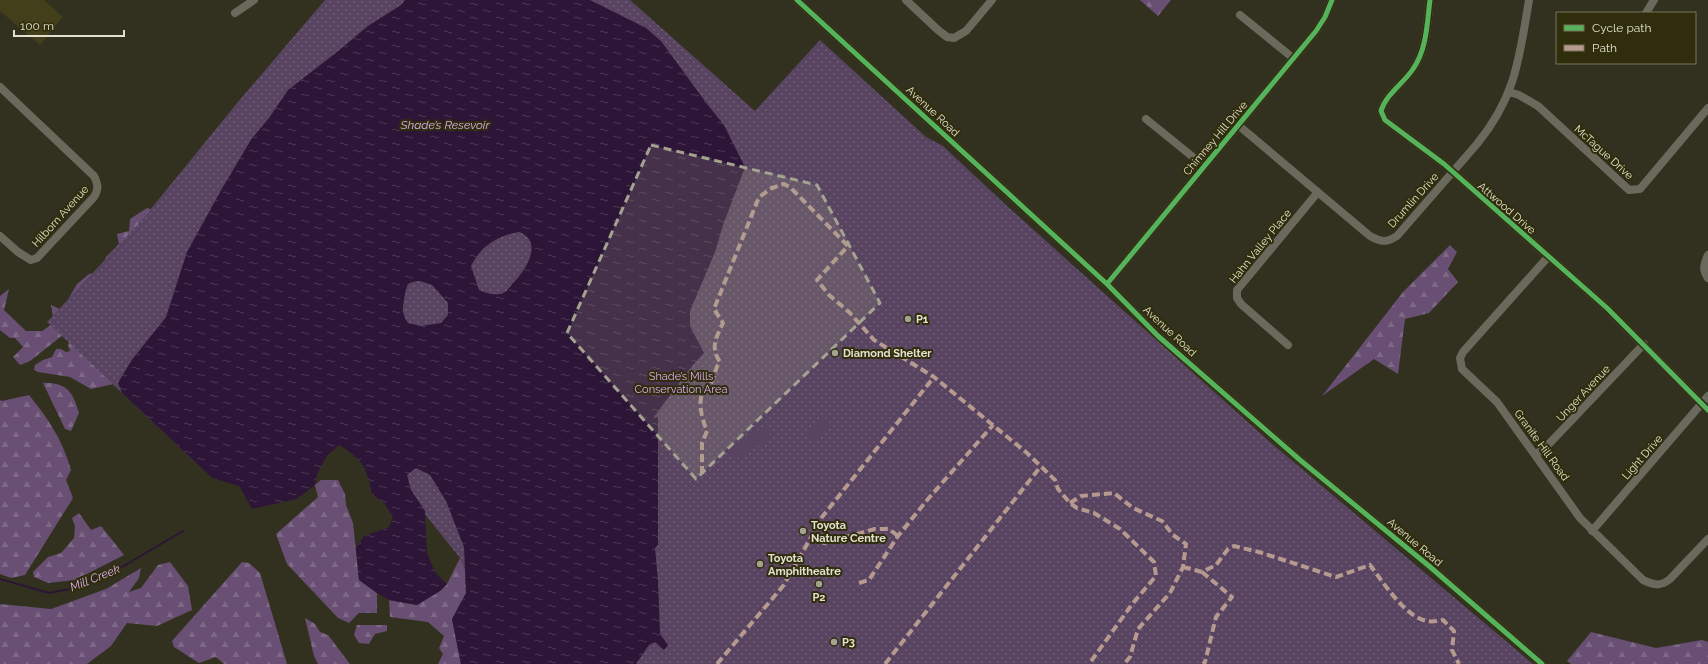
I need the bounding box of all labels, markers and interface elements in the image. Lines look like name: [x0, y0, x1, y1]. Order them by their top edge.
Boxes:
scale bar: [14, 12, 124, 38]
legend: [1556, 12, 1696, 64]
text: 100 m: [20, 19, 54, 33]
text: Cycle path: [1592, 21, 1651, 35]
text: Path: [1592, 41, 1617, 55]
street label: Avenue Road: [903, 83, 962, 139]
street label: Chimney Hill Drive: [1181, 98, 1251, 178]
water label: Shade’s Resevoir: [399, 118, 490, 132]
street label: McTague Drive: [1571, 122, 1636, 183]
street label: Drumlin Drive: [1385, 170, 1442, 230]
street label: Attwood Drive: [1475, 180, 1539, 237]
street label: Hilborn Avenue: [29, 183, 92, 250]
street label: Hahn Valley Place: [1227, 206, 1294, 286]
street label: Avenue Road: [1140, 303, 1199, 359]
place label: P1: [916, 313, 929, 326]
marker: P1: [903, 314, 913, 324]
place label: Diamond Shelter: [843, 347, 932, 360]
marker: Diamond Shelter: [830, 348, 840, 358]
street label: Unger Avenue: [1554, 362, 1613, 424]
park label: Shade’s Mills Conservation Area: [635, 370, 727, 396]
street label: Granite Hill Road: [1511, 407, 1572, 484]
street label: Light Drive: [1620, 432, 1666, 482]
street label: Avenue Road: [1385, 516, 1445, 569]
place label: Toyota Nature Centre: [811, 519, 886, 545]
marker: Toyota Nature Centre: [798, 526, 808, 536]
place label: Toyota Amphitheatre: [768, 552, 841, 578]
marker: Toyota Amphitheatre: [755, 559, 765, 569]
water label: Mill Creek: [68, 561, 123, 594]
marker: P2: [814, 579, 824, 589]
place label: P2: [812, 591, 826, 604]
place label: P3: [842, 636, 855, 649]
marker: P3: [829, 637, 839, 647]

